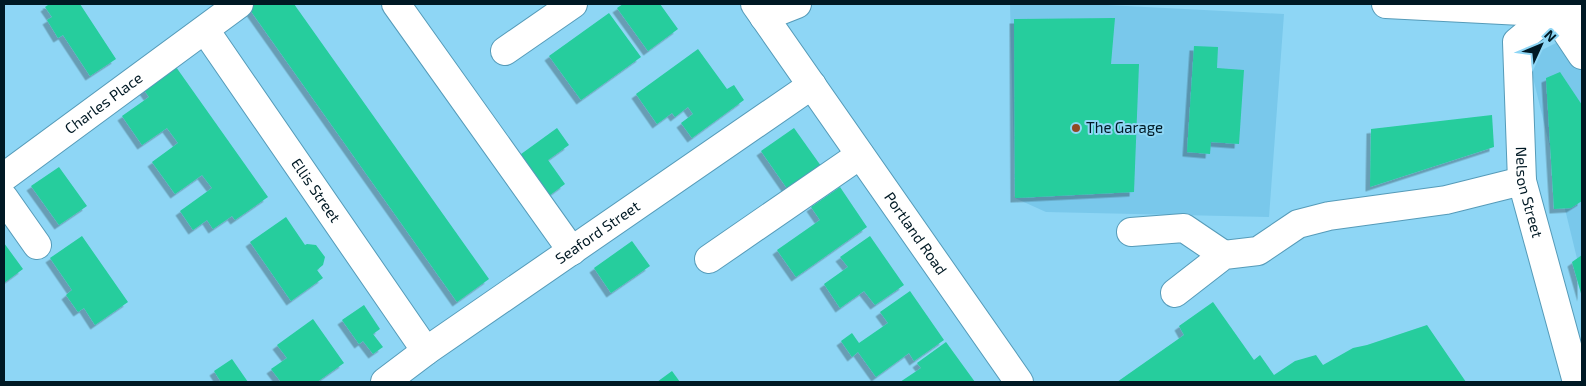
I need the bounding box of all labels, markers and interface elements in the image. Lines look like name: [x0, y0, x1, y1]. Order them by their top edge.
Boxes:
north arrow: [1516, 20, 1566, 70]
text: N: [1541, 26, 1560, 45]
street label: Charles Place: [61, 68, 146, 137]
place label: The Garage: [1086, 118, 1163, 136]
marker: The Garage: [1070, 122, 1082, 134]
street label: Nelson Street: [1513, 146, 1547, 240]
street label: Ellis Street: [288, 155, 345, 226]
street label: Portland Road: [881, 188, 951, 278]
street label: Seaford Street: [552, 196, 643, 267]

